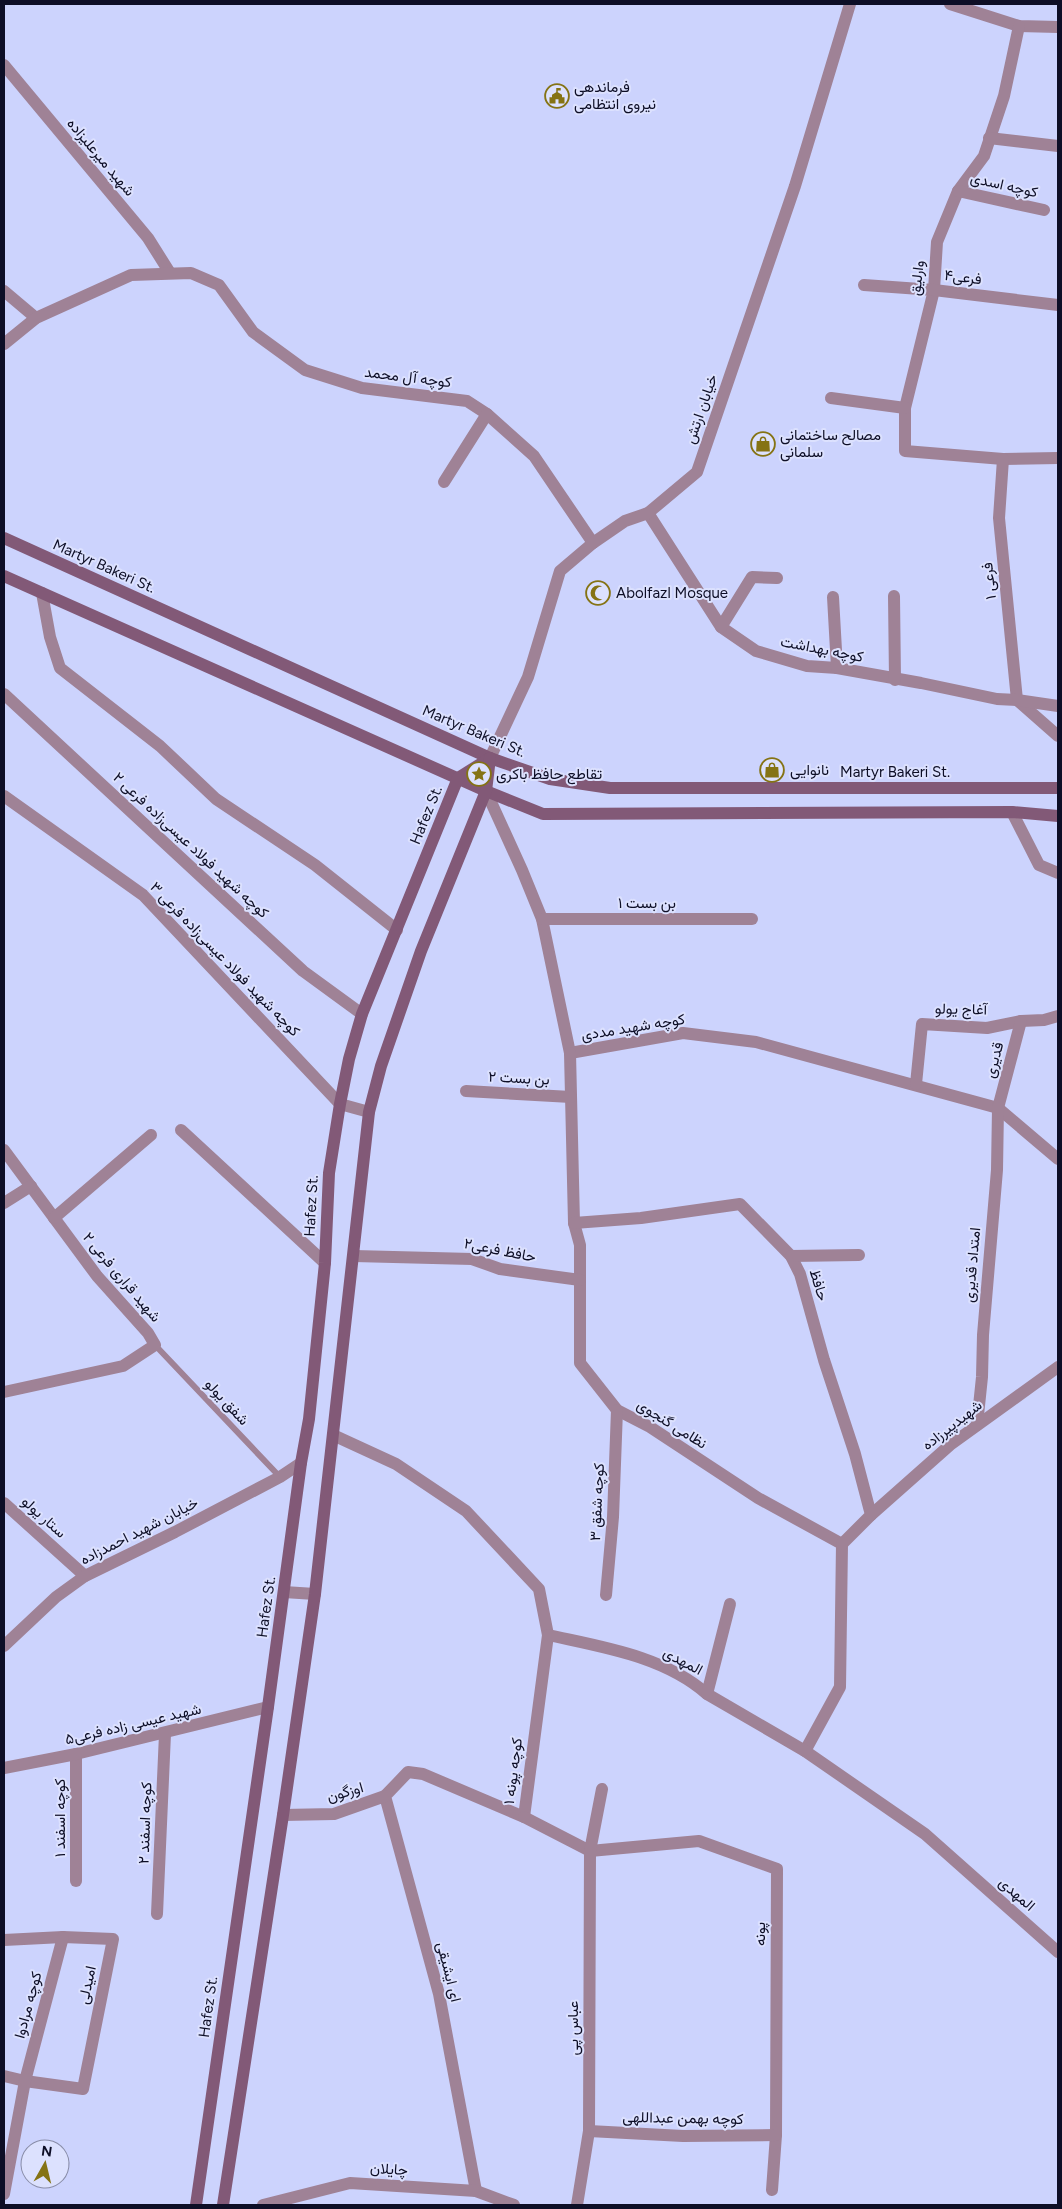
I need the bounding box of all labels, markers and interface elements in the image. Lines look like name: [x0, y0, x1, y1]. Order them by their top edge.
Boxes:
place label: فرماندهی نیروی انتظامی: [574, 78, 656, 114]
public building icon: فرماندهی نیروی انتظامی: [544, 83, 570, 109]
street label: شهید میرعلیزاده: [63, 114, 139, 200]
street label: کوچه اسدی: [968, 168, 1040, 203]
street label: وارلیق: [906, 259, 929, 297]
street label: فرعی۴: [943, 266, 983, 289]
street label: کوچه آل محمد: [363, 363, 453, 392]
street label: خیابان ارتش: [681, 372, 722, 446]
place label: مصالح ساختمانی سلمانی: [780, 426, 881, 462]
shop icon: مصالح ساختمانی سلمانی: [750, 431, 776, 457]
street label: Martyr Bakeri St.: [50, 535, 158, 597]
street label: فرعی ۱: [978, 561, 1001, 600]
mosque icon: Abolfazl Mosque: [585, 580, 611, 606]
place label: Abolfazl Mosque: [616, 584, 728, 602]
street label: کوچه بهداشت: [779, 632, 865, 667]
street label: Martyr Bakeri St.: [420, 701, 528, 761]
shop icon: نانوایی: [759, 757, 785, 783]
place icon: تقاطع حافظ باکری: [466, 761, 492, 787]
place label: نانوایی: [790, 761, 829, 780]
street label: Martyr Bakeri St.: [840, 763, 950, 781]
place label: تقاطع حافظ باکری: [496, 765, 602, 785]
street label: کوچه شهید فولاد عیسی‌زاده فرعی ۲: [109, 768, 273, 923]
street label: Hafez St.: [406, 783, 446, 847]
street label: کوچه شهید فولاد عیسی‌زاده فرعی ۳: [146, 878, 304, 1041]
street label: بن بست ۱: [618, 894, 676, 913]
street label: آغاج یولو: [935, 1000, 989, 1020]
street label: کوچه شهید مددی: [580, 1010, 687, 1045]
street label: قدیری: [981, 1040, 1008, 1080]
street label: بن بست ۲: [488, 1067, 550, 1090]
street label: Hafez St.: [300, 1175, 322, 1237]
street label: امتداد قدیری: [960, 1227, 985, 1304]
street label: شهید قراری فرعی ۲: [78, 1228, 165, 1326]
street label: حافظ فرعی۲: [462, 1234, 537, 1267]
street label: حافظ: [806, 1267, 832, 1303]
street label: شفق یولو: [200, 1375, 253, 1430]
street label: نظامی گنجوی: [633, 1395, 710, 1453]
street label: شهیدپیرزاده: [918, 1396, 986, 1455]
street label: کوچه شفق ۳: [586, 1462, 609, 1542]
street label: ستار یولو: [18, 1492, 70, 1542]
street label: خیابان شهید احمدزاده: [77, 1493, 201, 1569]
street label: Hafez St.: [253, 1575, 279, 1639]
street label: المهدی: [660, 1643, 706, 1680]
street label: شهید عیسی زاده فرعی۵: [63, 1700, 203, 1749]
street label: کوچه پونه ۱: [500, 1736, 527, 1806]
street label: کوچه اسفند ۱: [51, 1778, 70, 1857]
street label: اوزگون: [325, 1778, 365, 1806]
street label: کوچه اسفند ۲: [135, 1781, 156, 1864]
street label: المهدی: [994, 1873, 1039, 1915]
street label: پونه: [751, 1922, 770, 1946]
street label: ای ایشیقی: [432, 1940, 465, 2004]
street label: امیدلی: [74, 1964, 101, 2006]
street label: کوچه مرادوا: [10, 1969, 47, 2041]
street label: Hafez St.: [195, 1975, 221, 2039]
street label: عباس پی: [564, 2000, 583, 2055]
street label: کوچه بهمن عبداللهی: [622, 2108, 744, 2129]
north arrow: [20, 2139, 70, 2189]
text: N: [40, 2142, 53, 2161]
street label: چایلان: [369, 2159, 409, 2180]

